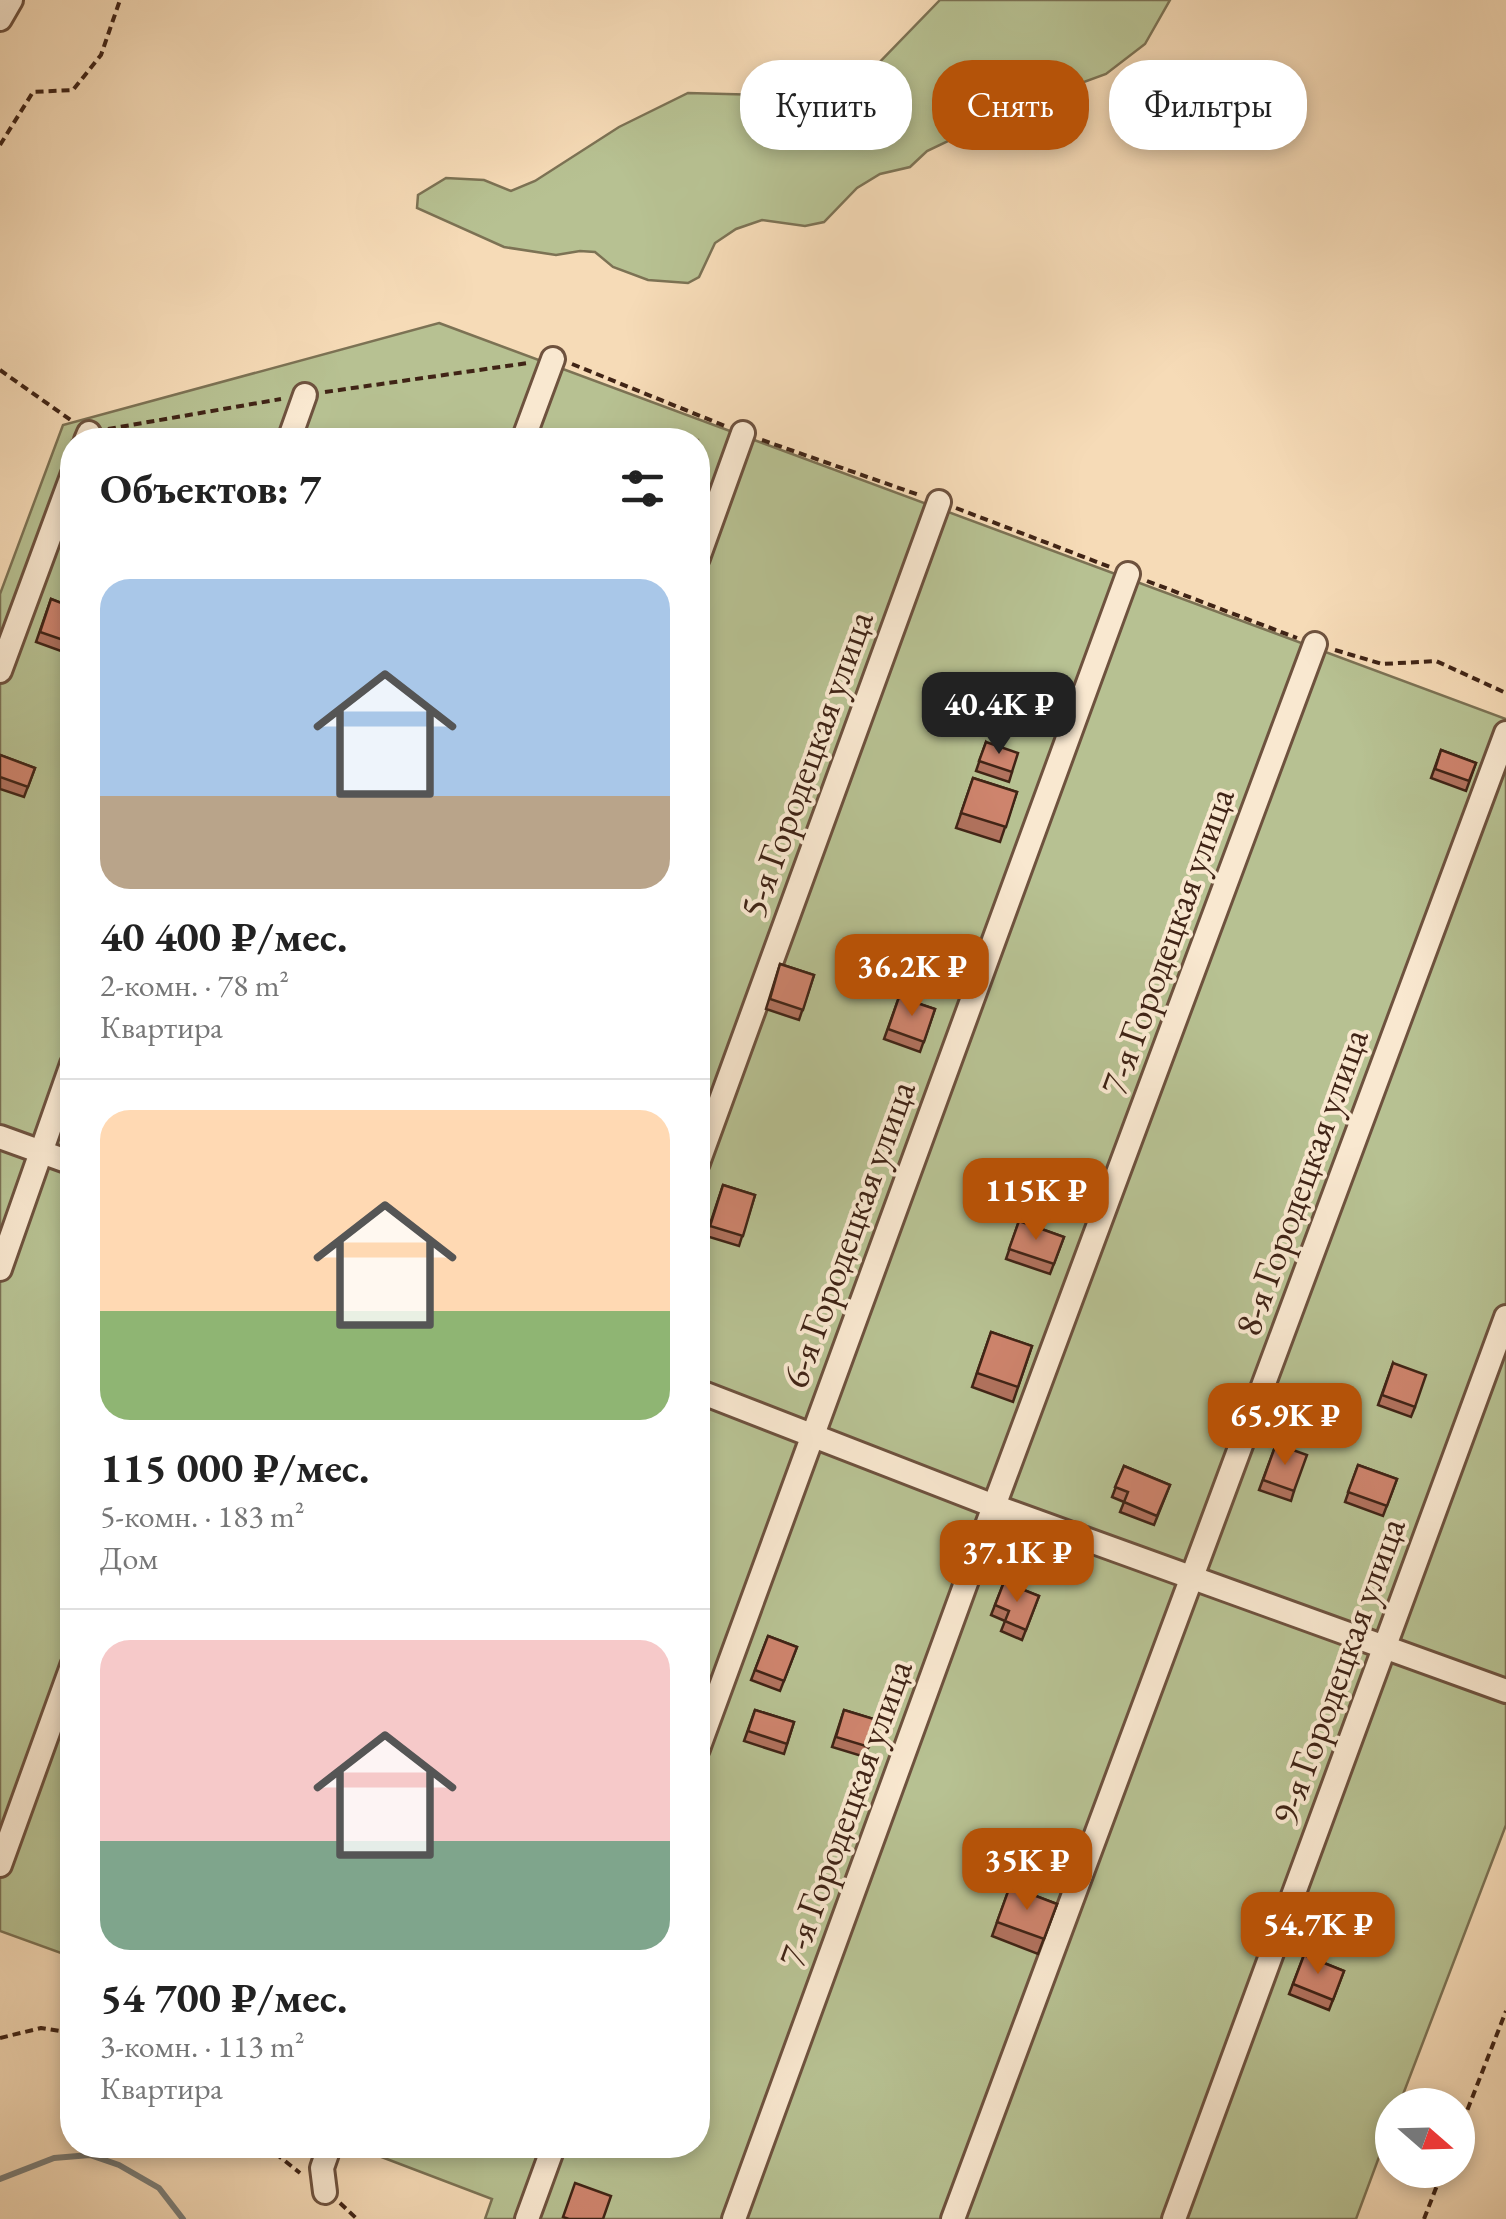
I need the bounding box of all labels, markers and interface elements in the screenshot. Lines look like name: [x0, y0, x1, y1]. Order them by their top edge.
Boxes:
chip: Купить: [740, 60, 912, 150]
chip: Снять: [932, 60, 1089, 150]
chip: Фильтры: [1109, 60, 1307, 150]
text: Объектов: 7: [100, 461, 321, 516]
icon: filters: [615, 461, 670, 516]
street label: 5-я Городецкая улица: [727, 603, 884, 924]
icon: home: [295, 644, 475, 824]
pin: 40.4K ₽: [907, 672, 1091, 757]
text: 40.4K ₽: [944, 683, 1054, 725]
street label: 7-я Городецкая улица: [1088, 780, 1245, 1101]
text: 40 400 ₽/мес.: [100, 909, 347, 964]
pin: 36.2K ₽: [820, 934, 1004, 1019]
text: 36.2K ₽: [857, 945, 967, 987]
text: 2-комн. · 78 m²: [100, 964, 289, 1006]
text: Квартира: [100, 1006, 223, 1048]
street label: 8-я Городецкая улица: [1222, 1021, 1379, 1342]
street label: 6-я Городецкая улица: [769, 1073, 926, 1394]
pin: 115K ₽: [955, 1158, 1117, 1243]
text: 115K ₽: [985, 1169, 1087, 1211]
icon: home: [295, 1175, 475, 1355]
pin: 65.9K ₽: [1193, 1383, 1377, 1468]
text: 65.9K ₽: [1230, 1394, 1340, 1436]
text: 115 000 ₽/мес.: [100, 1440, 369, 1495]
text: 5-комн. · 183 m²: [100, 1495, 305, 1537]
street label: 9-я Городецкая улица: [1259, 1510, 1416, 1831]
pin: 37.1K ₽: [925, 1520, 1109, 1605]
text: 37.1K ₽: [962, 1531, 1072, 1573]
text: Дом: [100, 1537, 158, 1579]
street label: 7-я Городецкая улица: [766, 1652, 923, 1973]
icon: home: [295, 1705, 475, 1885]
pin: 35K ₽: [957, 1828, 1097, 1913]
text: 35K ₽: [984, 1839, 1070, 1881]
pin: 54.7K ₽: [1226, 1892, 1410, 1977]
text: 54.7K ₽: [1263, 1903, 1373, 1945]
text: 54 700 ₽/мес.: [100, 1970, 347, 2025]
text: 3-комн. · 113 m²: [100, 2025, 305, 2067]
text: Квартира: [100, 2067, 223, 2109]
north arrow: [1375, 2088, 1475, 2188]
map controls: [1375, 2088, 1475, 2188]

